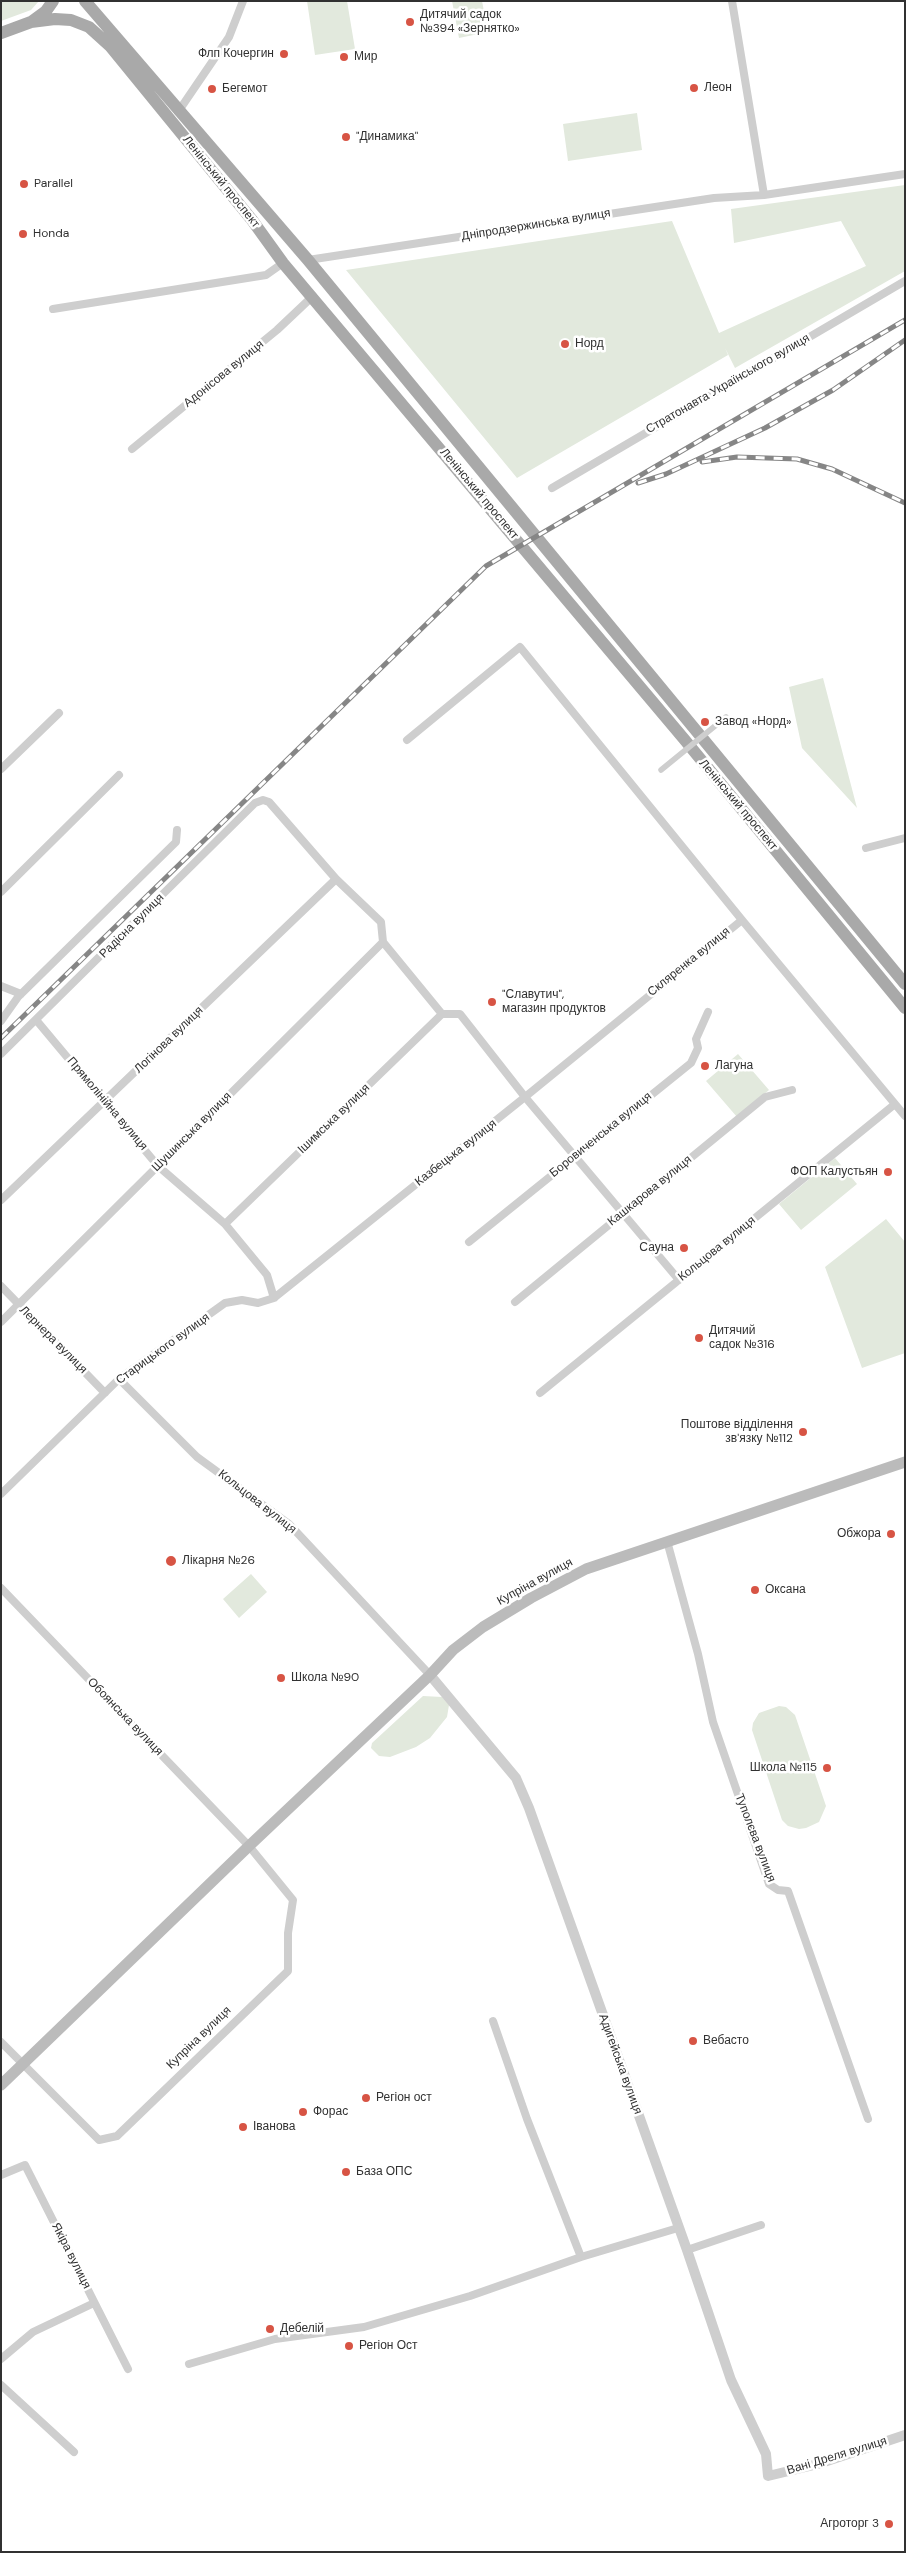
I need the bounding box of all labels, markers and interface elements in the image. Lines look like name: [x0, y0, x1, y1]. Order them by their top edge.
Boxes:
place label: Дитячий садок №394 «Зернятко»: [420, 8, 520, 36]
marker: Дитячий садок №394 «Зернятко»: [404, 16, 416, 28]
place label: Флп Кочергин: [198, 47, 274, 61]
marker: Флп Кочергин: [278, 48, 290, 60]
place label: Мир: [354, 50, 377, 64]
marker: Мир: [338, 51, 350, 63]
place label: Леон: [704, 81, 732, 95]
place label: Бегемот: [222, 82, 267, 96]
marker: Леон: [688, 82, 700, 94]
marker: Бегемот: [206, 83, 218, 95]
place label: "Динамика": [356, 130, 418, 144]
marker: "Динамика": [340, 131, 352, 143]
street label: Ленінський проспект: [179, 133, 263, 231]
place label: Parallel: [34, 177, 73, 191]
marker: Parallel: [18, 178, 30, 190]
street label: Дніпродзержинська вулиця: [460, 206, 612, 244]
place label: Honda: [33, 227, 69, 241]
marker: Honda: [17, 228, 29, 240]
street label: Стратонавта Українського вулиця: [644, 331, 812, 437]
street label: Адонісова вулиця: [181, 337, 267, 411]
place label: Норд: [575, 337, 604, 351]
marker: Норд: [559, 338, 571, 350]
street label: Ленінський проспект: [437, 446, 521, 542]
place label: Завод «Норд»: [715, 715, 791, 729]
marker: Завод «Норд»: [699, 716, 711, 728]
street label: Ленінський проспект: [696, 757, 780, 853]
street label: Радісна вулиця: [97, 891, 167, 961]
street label: Скляренка вулиця: [645, 924, 733, 1000]
place label: "Славутич", магазин продуктов: [502, 988, 606, 1016]
marker: "Славутич", магазин продуктов: [486, 996, 498, 1008]
street label: Логінова вулиця: [132, 1004, 206, 1076]
street label: Прямолінійна вулиця: [64, 1054, 150, 1154]
place label: Лагуна: [715, 1059, 753, 1073]
marker: Лагуна: [699, 1060, 711, 1072]
street label: Ішимська вулиця: [295, 1081, 373, 1157]
street label: Шушинська вулиця: [149, 1089, 235, 1175]
street label: Боровиченська вулиця: [547, 1089, 655, 1181]
street label: Казбецька вулиця: [412, 1117, 500, 1189]
street label: Кашкарова вулиця: [605, 1153, 695, 1229]
place label: ФОП Калустьян: [790, 1165, 878, 1179]
marker: ФОП Калустьян: [882, 1166, 894, 1178]
street label: Кольцова вулиця: [676, 1213, 758, 1285]
place label: Сауна: [639, 1241, 674, 1255]
marker: Сауна: [678, 1242, 690, 1254]
street label: Лернера вулиця: [16, 1303, 90, 1377]
street label: Старицького вулиця: [113, 1310, 213, 1388]
place label: Дитячий садок №316: [709, 1324, 775, 1352]
marker: Дитячий садок №316: [693, 1332, 705, 1344]
place label: Поштове відділення зв'язку №112: [681, 1418, 793, 1446]
marker: Поштове відділення зв'язку №112: [797, 1426, 809, 1438]
street label: Кольцова вулиця: [215, 1467, 299, 1537]
place label: Обжора: [837, 1527, 881, 1541]
marker: Обжора: [885, 1528, 897, 1540]
marker: Лікарня №26: [164, 1554, 178, 1568]
place label: Лікарня №26: [182, 1554, 255, 1568]
street label: Купріна вулиця: [495, 1555, 575, 1609]
place label: Оксана: [765, 1583, 806, 1597]
marker: Оксана: [749, 1584, 761, 1596]
place label: Школа №90: [291, 1671, 359, 1685]
marker: Школа №90: [275, 1672, 287, 1684]
street label: Обоянська вулиця: [84, 1675, 166, 1759]
place label: Школа №115: [750, 1761, 817, 1775]
marker: Школа №115: [821, 1762, 833, 1774]
street label: Туполєва вулиця: [731, 1792, 779, 1884]
street label: Купріна вулиця: [164, 2004, 234, 2072]
street label: Адигейська вулиця: [595, 2012, 645, 2116]
place label: Вебасто: [703, 2034, 749, 2048]
marker: Вебасто: [687, 2035, 699, 2047]
place label: Регіон ост: [376, 2091, 432, 2105]
marker: Регіон ост: [360, 2092, 372, 2104]
place label: Форас: [313, 2105, 348, 2119]
marker: Форас: [297, 2106, 309, 2118]
place label: Іванова: [253, 2120, 295, 2134]
marker: Іванова: [237, 2121, 249, 2133]
place label: База ОПС: [356, 2165, 412, 2179]
marker: База ОПС: [340, 2166, 352, 2178]
street label: Якіра вулиця: [48, 2221, 94, 2291]
place label: Дебелій: [280, 2322, 324, 2336]
marker: Дебелій: [264, 2323, 276, 2335]
place label: Регіон Ост: [359, 2339, 418, 2353]
marker: Регіон Ост: [343, 2340, 355, 2352]
street label: Вані Дреля вулиця: [785, 2434, 889, 2478]
place label: Агроторг 3: [820, 2517, 879, 2531]
marker: Агроторг 3: [883, 2518, 895, 2530]

